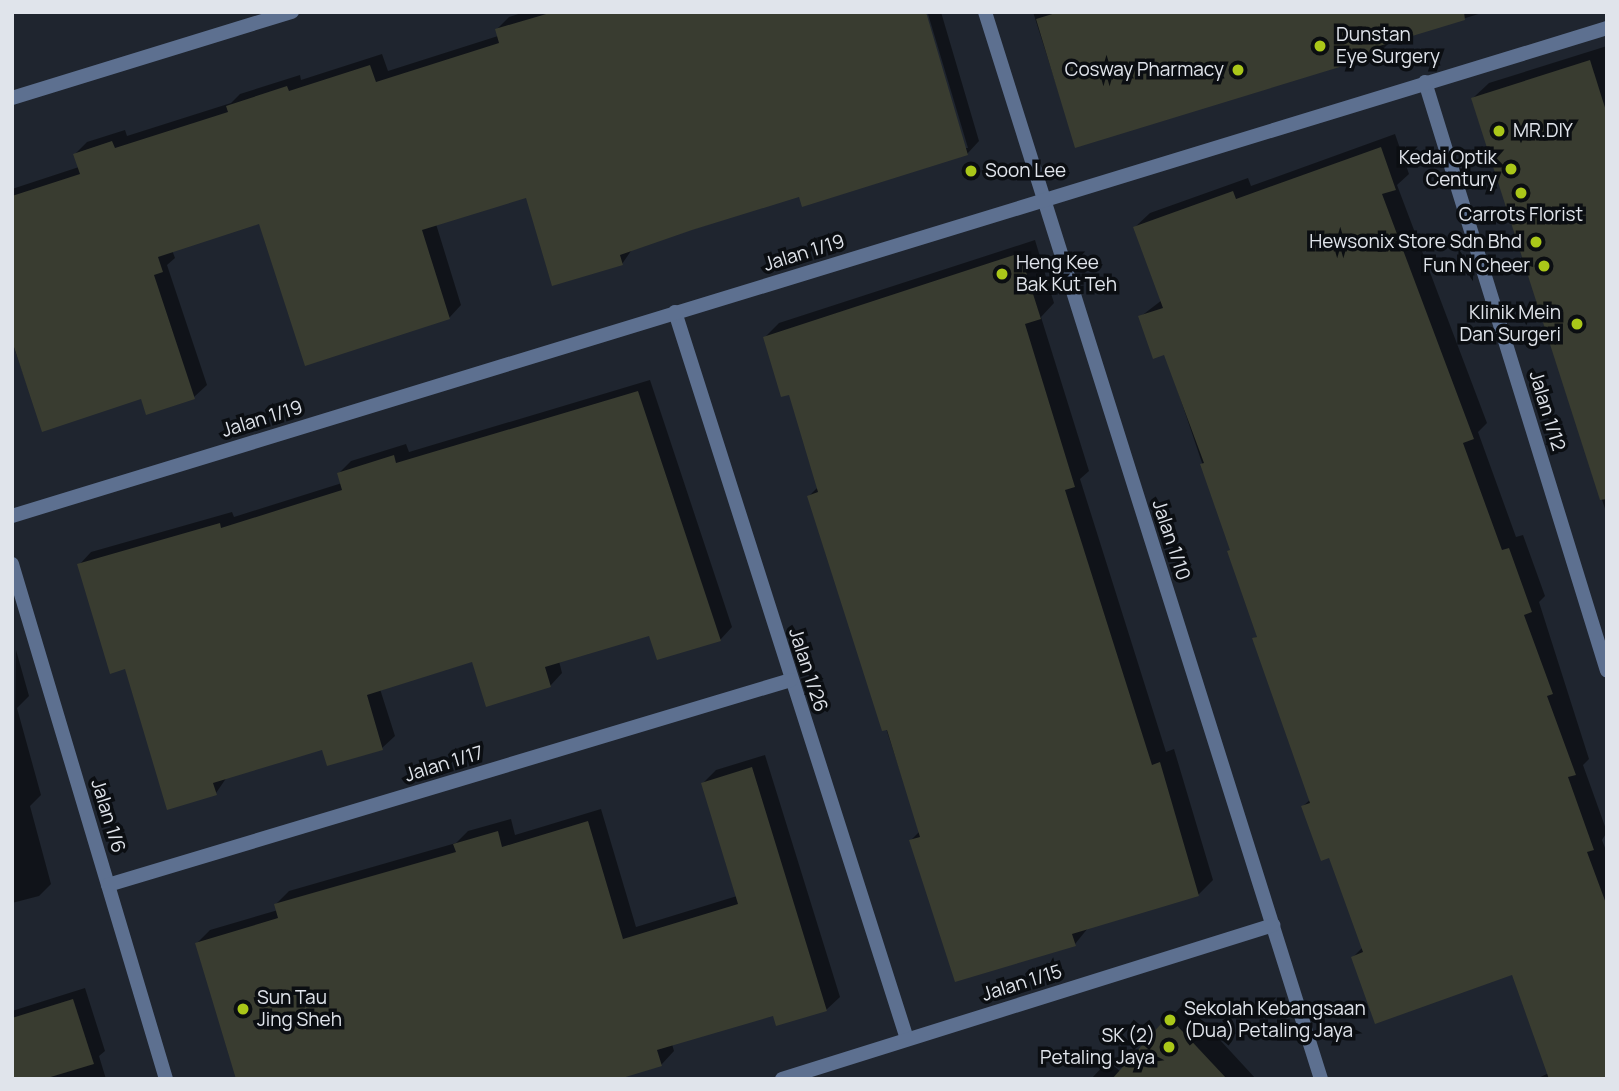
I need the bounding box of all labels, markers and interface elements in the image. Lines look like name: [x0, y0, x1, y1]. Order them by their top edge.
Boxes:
place label: Dunstan Eye Surgery: [1336, 24, 1440, 68]
marker: Dunstan Eye Surgery: [1310, 36, 1330, 56]
place label: Cosway Pharmacy: [1065, 59, 1224, 81]
marker: Cosway Pharmacy: [1230, 62, 1246, 78]
place label: MR.DIY: [1513, 120, 1573, 142]
marker: MR.DIY: [1491, 123, 1507, 139]
place label: Kedai Optik Century: [1399, 147, 1497, 191]
place label: Soon Lee: [985, 160, 1066, 182]
marker: Kedai Optik Century: [1503, 161, 1519, 177]
marker: Soon Lee: [963, 163, 979, 179]
marker: Carrots Florist: [1513, 185, 1529, 201]
place label: Carrots Florist: [1459, 204, 1583, 226]
street label: Jalan 1/19: [761, 230, 847, 276]
place label: Hewsonix Store Sdn Bhd: [1309, 231, 1522, 253]
marker: Hewsonix Store Sdn Bhd: [1528, 234, 1544, 250]
place label: Heng Kee Bak Kut Teh: [1016, 252, 1117, 296]
place label: Fun N Cheer: [1423, 255, 1530, 277]
marker: Fun N Cheer: [1536, 258, 1552, 274]
marker: Heng Kee Bak Kut Teh: [994, 266, 1010, 282]
place label: Klinik Mein Dan Surgeri: [1459, 302, 1561, 346]
marker: Klinik Mein Dan Surgeri: [1567, 314, 1587, 334]
street label: Jalan 1/12: [1524, 368, 1570, 454]
street label: Jalan 1/19: [219, 396, 305, 442]
street label: Jalan 1/10: [1147, 497, 1195, 583]
street label: Jalan 1/26: [784, 625, 832, 715]
street label: Jalan 1/17: [402, 741, 486, 787]
street label: Jalan 1/6: [86, 776, 130, 856]
street label: Jalan 1/15: [979, 960, 1065, 1006]
place label: Sun Tau Jing Sheh: [257, 987, 342, 1031]
place label: Sekolah Kebangsaan (Dua) Petaling Jaya: [1184, 998, 1366, 1042]
marker: Sun Tau Jing Sheh: [235, 1001, 251, 1017]
marker: Sekolah Kebangsaan (Dua) Petaling Jaya: [1162, 1012, 1178, 1028]
place label: SK (2) Petaling Jaya: [1040, 1025, 1155, 1069]
marker: SK (2) Petaling Jaya: [1161, 1039, 1177, 1055]

